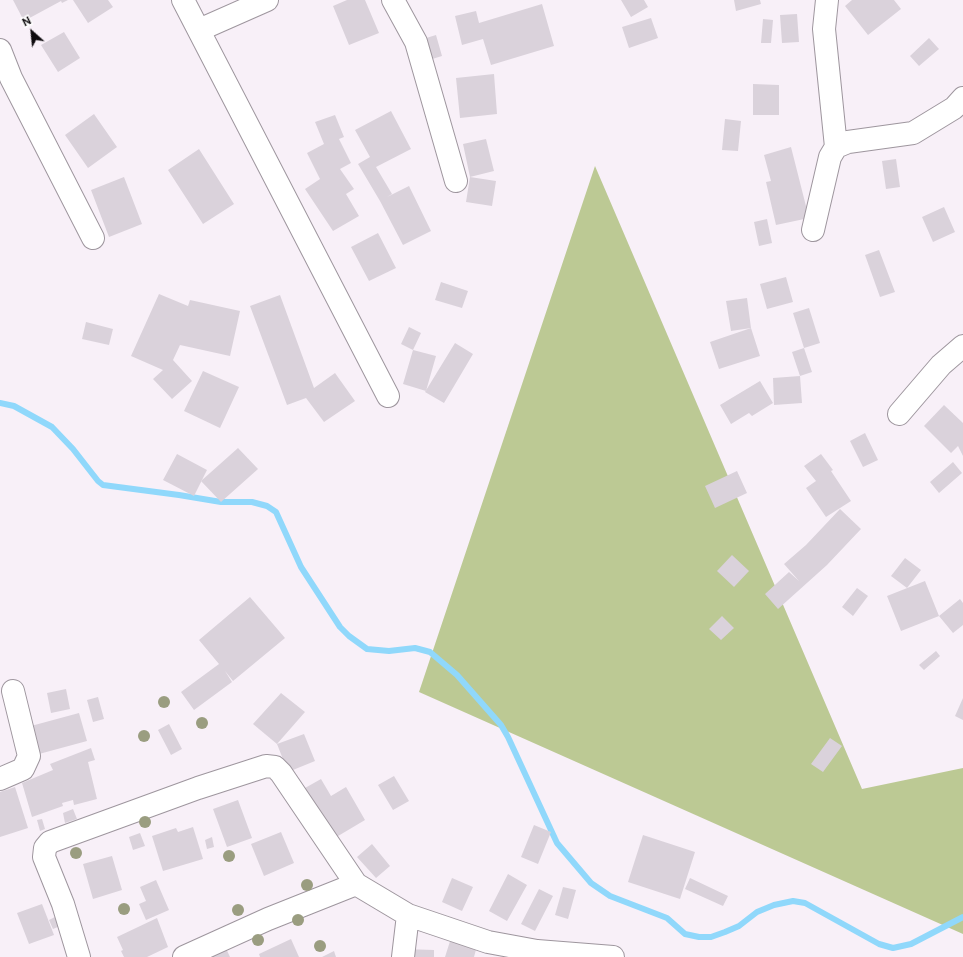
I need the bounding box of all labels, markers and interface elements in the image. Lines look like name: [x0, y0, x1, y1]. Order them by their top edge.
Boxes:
north arrow: [12, 12, 52, 52]
text: N: [20, 13, 33, 29]

